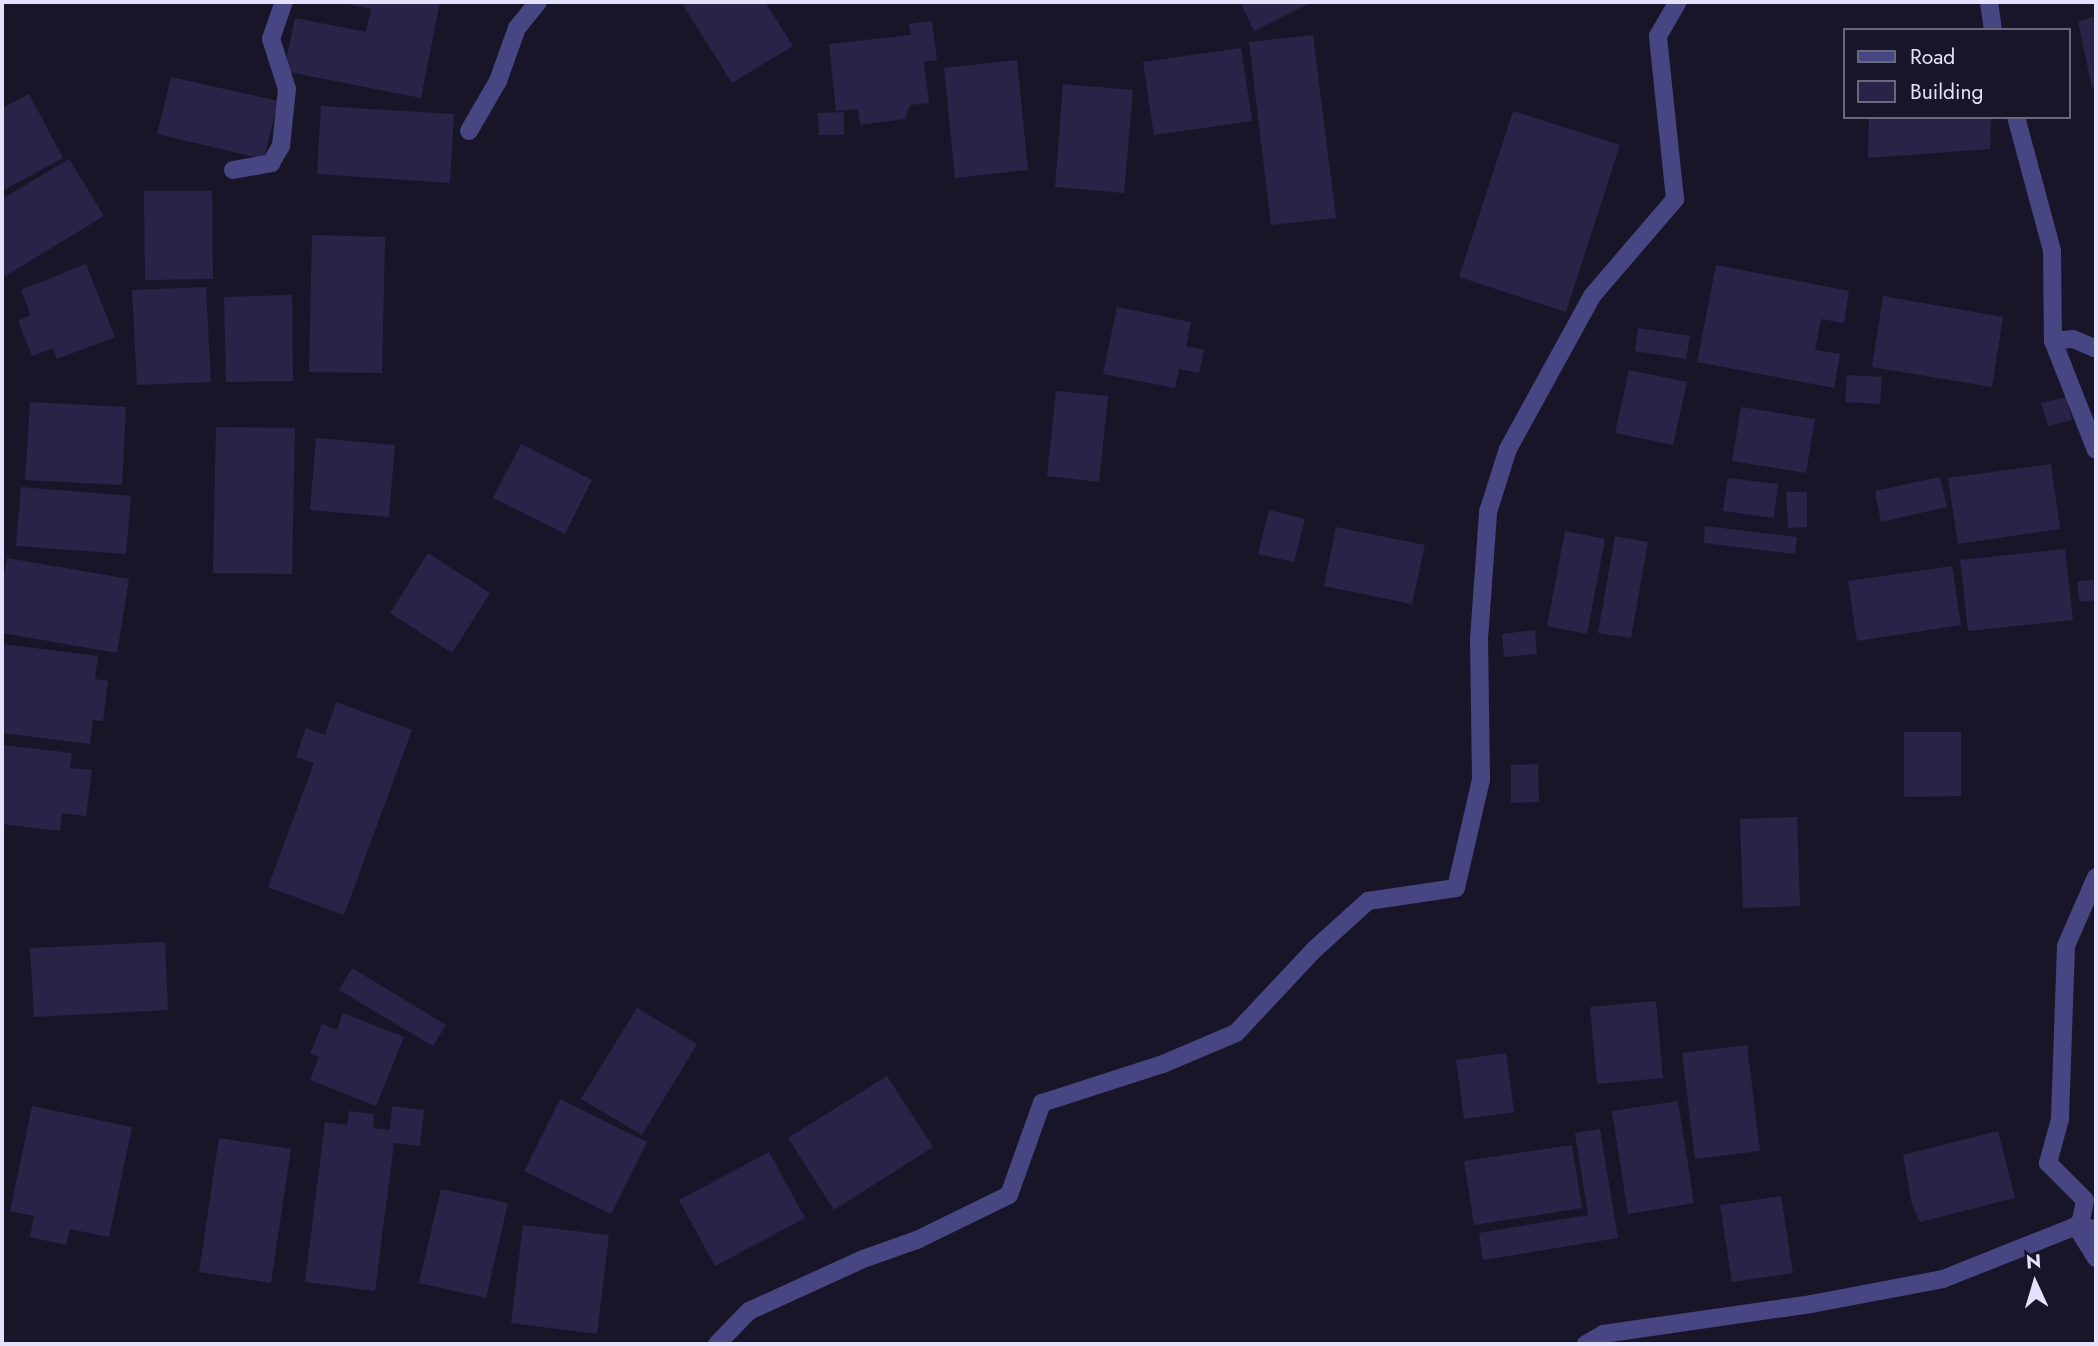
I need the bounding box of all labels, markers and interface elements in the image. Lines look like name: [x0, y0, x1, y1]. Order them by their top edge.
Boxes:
legend: [1842, 28, 2070, 119]
text: Road: [1910, 42, 1955, 72]
text: Building: [1910, 77, 1983, 107]
north arrow: [2000, 1248, 2070, 1318]
text: N: [2025, 1248, 2042, 1276]

